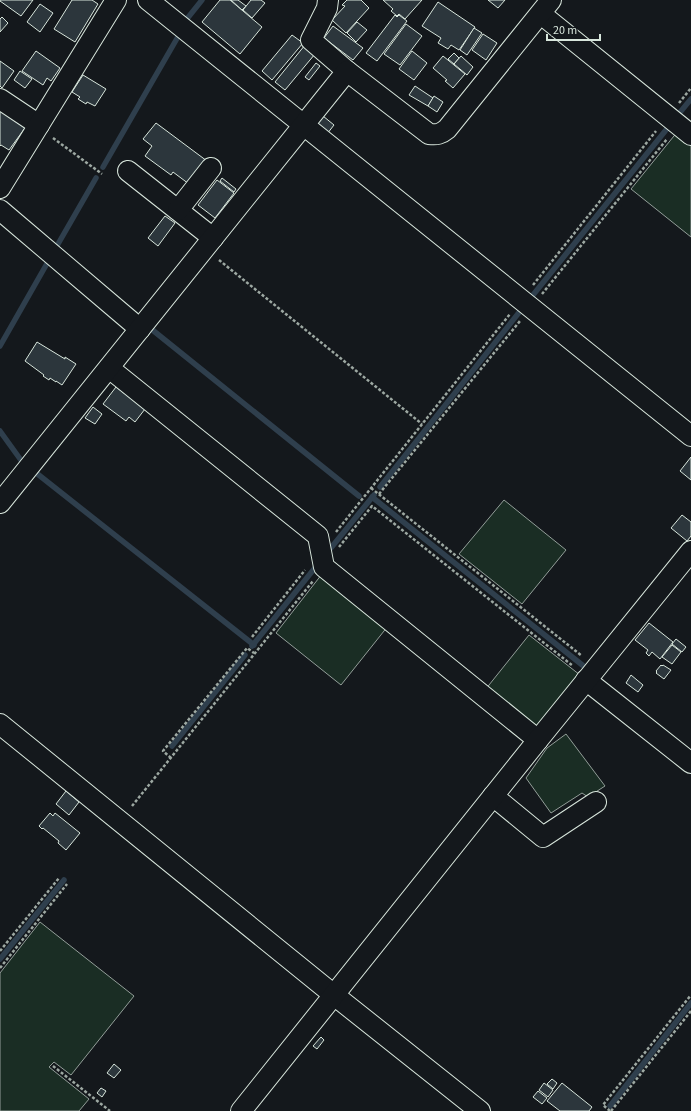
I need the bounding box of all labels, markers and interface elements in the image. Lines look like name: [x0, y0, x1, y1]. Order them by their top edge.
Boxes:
scale bar: [547, 16, 600, 42]
text: 20 m: [553, 22, 577, 39]

